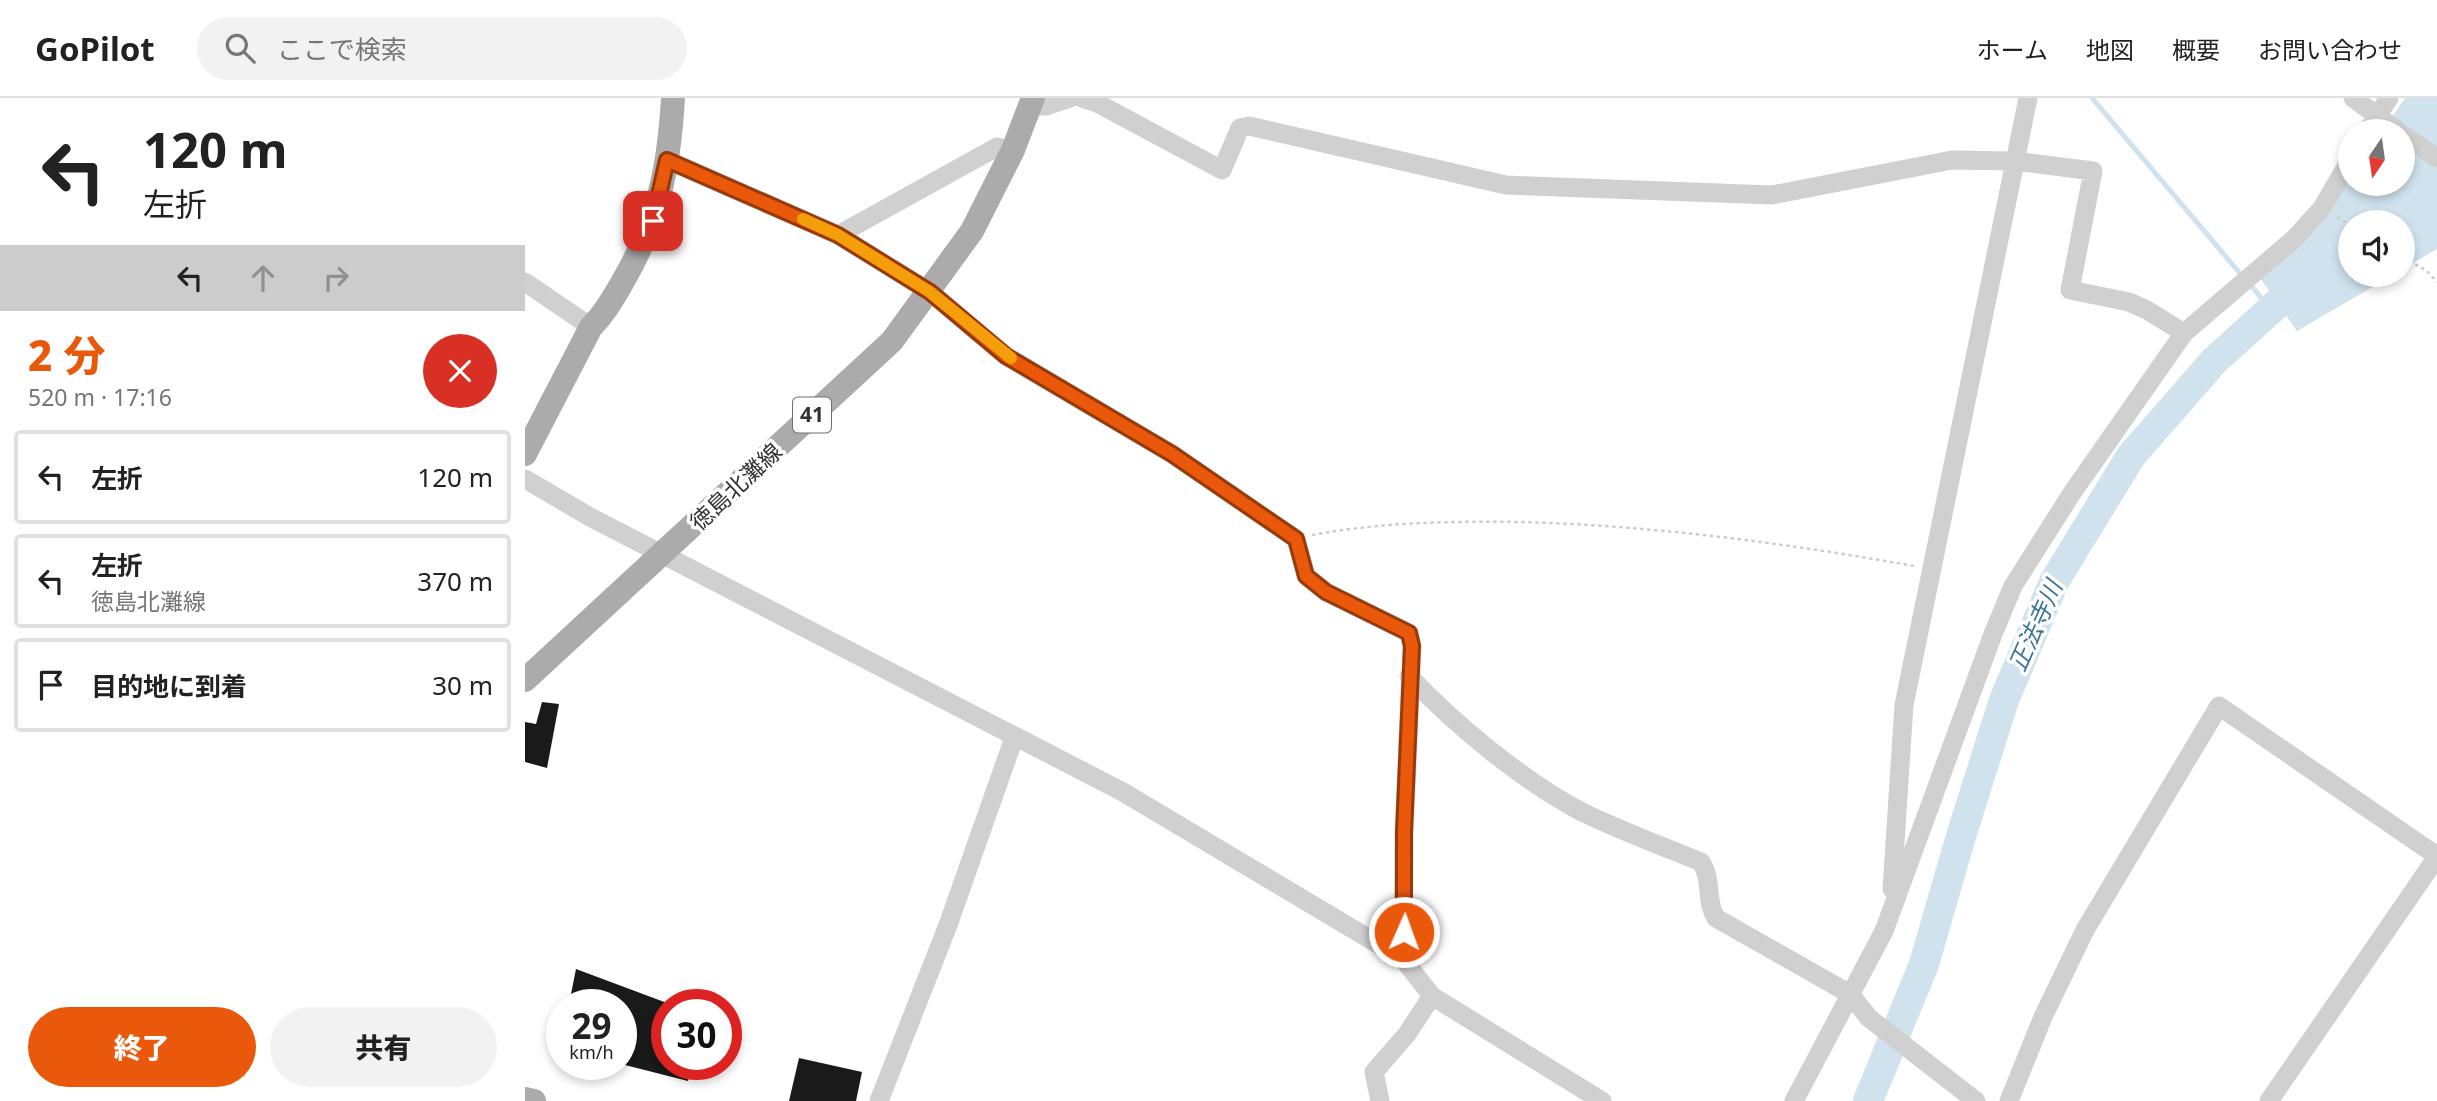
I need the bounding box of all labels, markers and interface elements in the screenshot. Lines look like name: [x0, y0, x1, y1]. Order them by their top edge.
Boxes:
search box: [197, 17, 687, 80]
text: GoPilot: [35, 26, 155, 71]
icon: search: [221, 29, 259, 67]
text: ここで検索: [277, 31, 407, 67]
text: ホーム: [1977, 33, 2048, 66]
text: 地図: [2086, 33, 2134, 66]
text: 概要: [2172, 33, 2220, 66]
text: お問い合わせ: [2258, 33, 2402, 66]
text: 120 m: [143, 116, 288, 182]
north arrow: [2338, 119, 2415, 196]
map controls: [2338, 119, 2415, 287]
icon: left: [28, 126, 119, 217]
text: 左折: [143, 182, 207, 225]
pin: [623, 191, 683, 251]
icon: arrive: [634, 202, 672, 240]
button: sound: [2338, 210, 2415, 287]
icon: left: [171, 259, 209, 297]
icon: ahead: [244, 259, 282, 297]
icon: right: [317, 259, 355, 297]
text: 2 分: [28, 326, 105, 383]
button: close: [423, 334, 497, 408]
text: 520 m · 17:16: [28, 381, 172, 413]
road number: 41: [793, 398, 831, 432]
street label: 徳島北灘線: [682, 435, 788, 537]
icon: left: [32, 458, 70, 496]
text: 120 m: [417, 459, 493, 495]
text: 左折: [91, 460, 143, 496]
text: 左折: [91, 547, 143, 583]
icon: left: [32, 562, 70, 600]
text: 370 m: [417, 563, 493, 599]
water label: 正法寺川: [2000, 572, 2070, 676]
text: 徳島北灘線: [91, 585, 206, 617]
icon: arrive: [32, 666, 70, 704]
text: 30 m: [432, 667, 493, 703]
text: 目的地に到着: [91, 668, 247, 704]
position arrow: [1367, 895, 1441, 969]
speed limit sign: 30: [651, 989, 742, 1080]
text: 29: [571, 1002, 612, 1049]
button: 終了: [28, 1007, 256, 1087]
button: 共有: [270, 1007, 497, 1087]
text: km/h: [569, 1040, 614, 1064]

